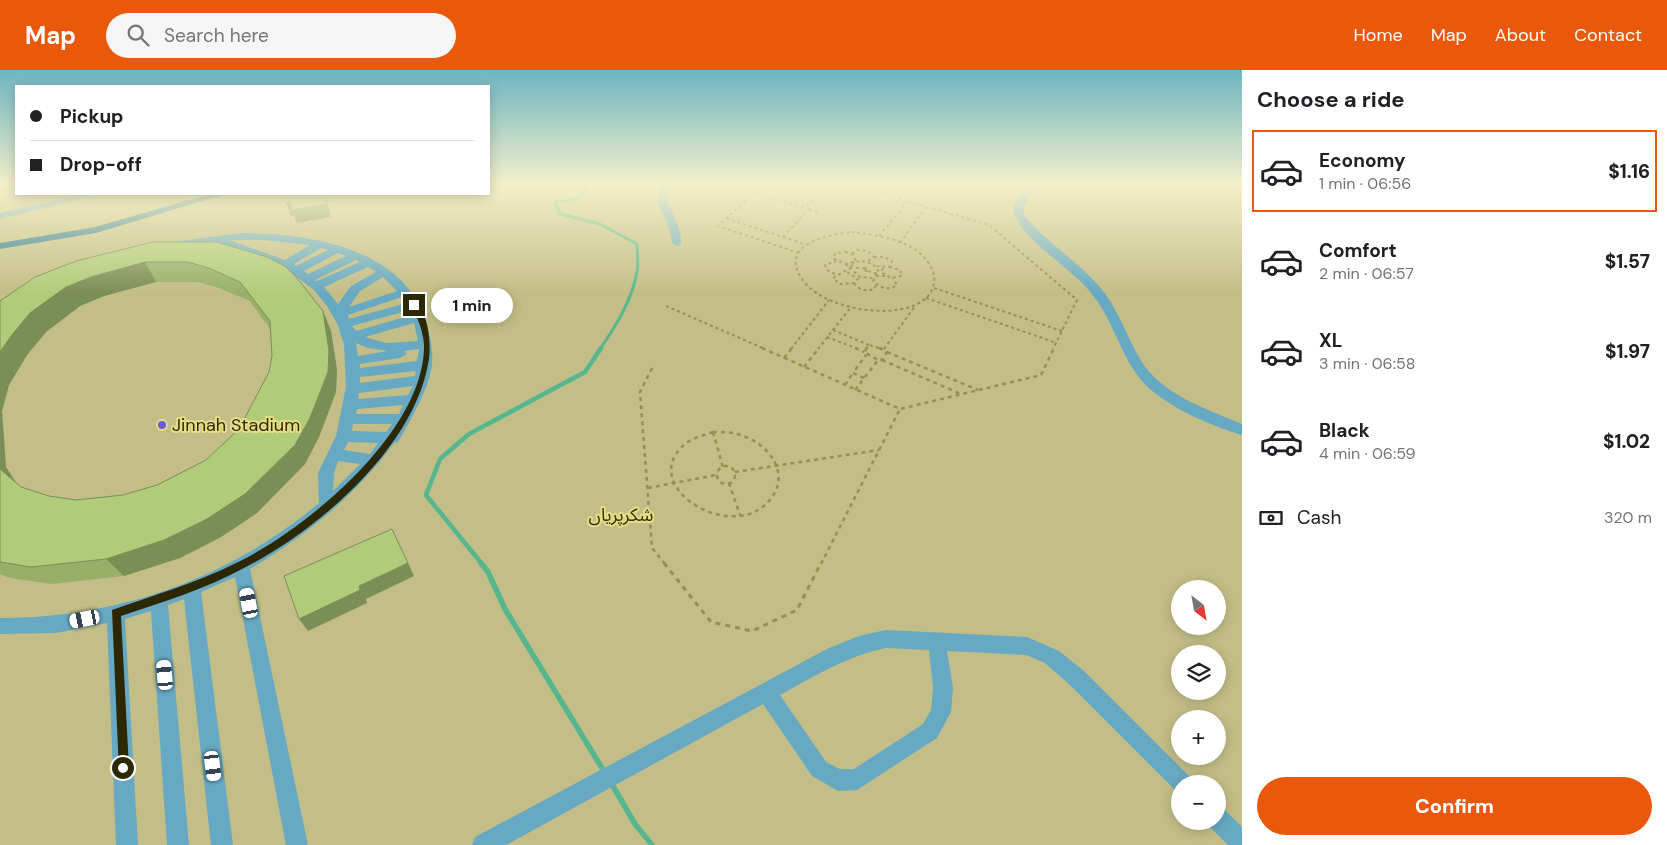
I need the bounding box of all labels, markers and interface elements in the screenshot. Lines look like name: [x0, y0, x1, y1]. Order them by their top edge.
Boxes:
search box: [106, 13, 456, 58]
text: Map: [25, 20, 76, 51]
icon: search: [124, 21, 152, 49]
text: Search here: [164, 23, 269, 48]
text: Home: [1353, 23, 1403, 47]
text: Map: [1431, 23, 1467, 47]
text: About: [1495, 23, 1546, 47]
text: Contact: [1574, 23, 1642, 47]
text: Choose a ride: [1257, 85, 1405, 114]
text: Pickup: [60, 104, 124, 129]
text: Economy: [1319, 148, 1406, 173]
icon: car: [1259, 149, 1304, 194]
text: Drop-off: [60, 152, 142, 177]
text: $1.16: [1608, 159, 1650, 184]
text: 1 min · 06:56: [1319, 173, 1411, 194]
text: Comfort: [1319, 238, 1397, 263]
icon: car: [1259, 239, 1304, 284]
text: $1.57: [1605, 249, 1650, 274]
text: 2 min · 06:57: [1319, 263, 1414, 284]
callout: 1 min: [432, 288, 514, 322]
route end: [403, 294, 425, 316]
text: 1 min: [452, 295, 492, 316]
text: XL: [1319, 328, 1342, 353]
icon: car: [1259, 329, 1304, 374]
text: $1.97: [1605, 339, 1650, 364]
text: 3 min · 06:58: [1319, 353, 1415, 374]
place label: Jinnah Stadium: [172, 413, 300, 437]
text: Black: [1319, 418, 1370, 443]
marker: Jinnah Stadium: [156, 419, 168, 431]
icon: car: [1259, 419, 1304, 464]
text: $1.02: [1603, 429, 1650, 454]
text: 4 min · 06:59: [1319, 443, 1416, 464]
park label: شکرپریاں: [589, 503, 653, 527]
icon: cash: [1257, 504, 1285, 532]
text: Cash: [1297, 505, 1341, 530]
text: 320 m: [1604, 507, 1652, 528]
north arrow: [1171, 580, 1226, 635]
map controls: [1171, 580, 1226, 830]
car: [238, 587, 259, 619]
car: [68, 609, 101, 629]
button: layers: [1171, 645, 1226, 700]
car: [156, 659, 173, 691]
button: +: [1171, 710, 1226, 765]
car: [203, 750, 222, 782]
route start: [112, 757, 134, 779]
button: −: [1171, 775, 1226, 830]
button: Confirm: [1257, 777, 1652, 835]

